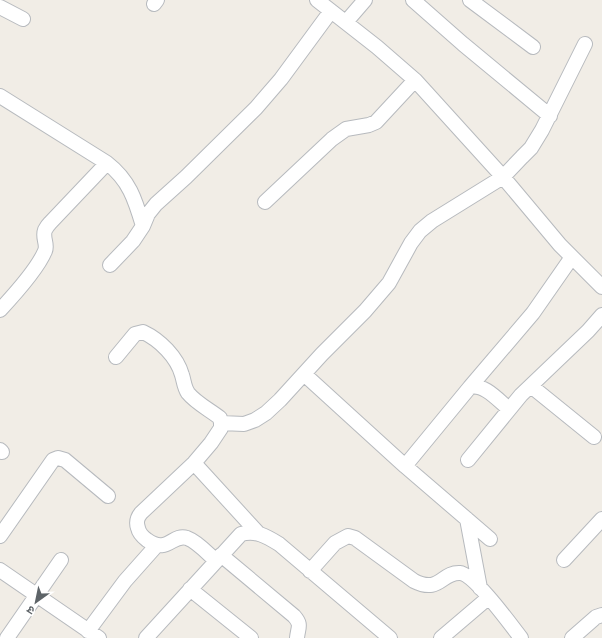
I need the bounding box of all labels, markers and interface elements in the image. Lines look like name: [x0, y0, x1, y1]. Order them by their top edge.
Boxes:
north arrow: [16, 582, 56, 622]
text: उ: [24, 603, 37, 617]

